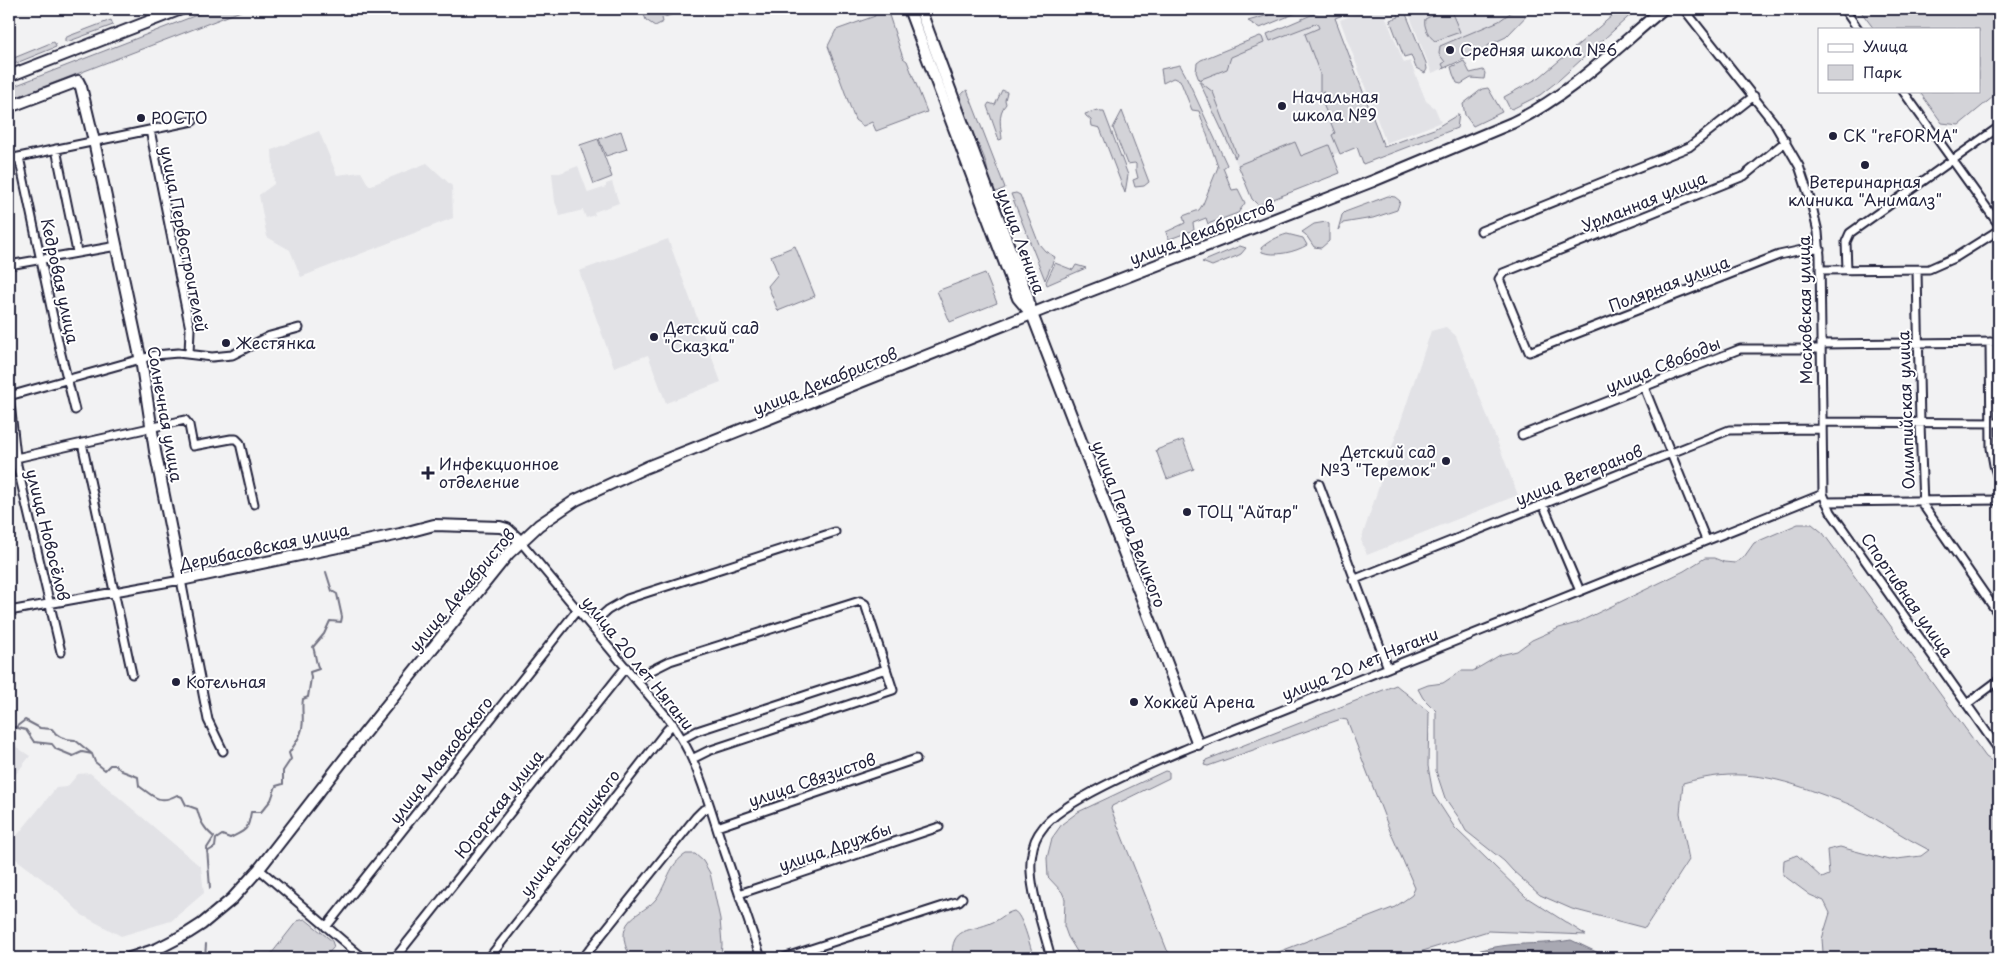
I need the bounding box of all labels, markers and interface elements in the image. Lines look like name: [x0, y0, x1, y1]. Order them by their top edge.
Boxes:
legend: [1818, 28, 1980, 92]
text: Улица: [1863, 34, 1908, 57]
place label: Средняя школа №6: [1460, 37, 1617, 61]
marker: Средняя школа №6: [1444, 44, 1456, 56]
text: Парк: [1863, 60, 1902, 83]
place label: Начальная школа №9: [1292, 84, 1379, 126]
marker: Начальная школа №9: [1276, 100, 1288, 112]
place label: РОСТО: [151, 105, 208, 129]
marker: РОСТО: [135, 112, 147, 124]
place label: СК "reFORMA": [1843, 123, 1958, 147]
marker: СК "reFORMA": [1827, 130, 1839, 142]
street label: улица Первостроителей: [155, 144, 215, 334]
marker: Ветеринарная клиника "Анималз": [1859, 159, 1871, 171]
street label: Урманная улица: [1577, 165, 1710, 237]
place label: Ветеринарная клиника "Анималз": [1788, 169, 1942, 211]
street label: улица Ленина: [992, 184, 1052, 297]
street label: улица Декабристов: [1125, 192, 1278, 270]
street label: Кедровая улица: [36, 216, 86, 346]
street label: Московская улица: [1791, 235, 1817, 385]
street label: Полярная улица: [1605, 249, 1732, 317]
place label: Детский сад "Сказка": [663, 315, 759, 357]
place label: Жестянка: [236, 330, 315, 354]
street label: улица Свободы: [1602, 330, 1724, 398]
street label: Олимпийская улица: [1890, 330, 1920, 490]
marker: Детский сад "Сказка": [648, 331, 660, 343]
marker: Жестянка: [220, 337, 232, 349]
street label: улица Декабристов: [749, 340, 901, 420]
street label: Солнечная улица: [142, 344, 190, 484]
street label: улица Петра Великого: [1087, 437, 1173, 611]
street label: улица Ветеранов: [1511, 438, 1646, 511]
place label: Детский сад №3 "Теремок": [1320, 439, 1436, 481]
place label: Инфекционное отделение: [439, 451, 559, 493]
marker: Детский сад №3 "Теремок": [1440, 455, 1452, 467]
street label: улица Новосёлов: [21, 466, 77, 603]
marker: Инфекционное отделение: [421, 466, 435, 480]
place label: ТОЦ "Айтар": [1197, 499, 1298, 523]
marker: ТОЦ "Айтар": [1181, 506, 1193, 518]
street label: Дерибасовская улица: [176, 516, 351, 576]
street label: улица Декабристов: [402, 523, 520, 656]
street label: Спортивная улица: [1856, 527, 1960, 662]
street label: улица 20 лет Нягани: [577, 590, 701, 735]
street label: улица 20 лет Нягани: [1278, 621, 1442, 705]
place label: Котельная: [186, 669, 267, 693]
marker: Котельная: [170, 676, 182, 688]
place label: Хоккей Арена: [1144, 689, 1255, 713]
street label: улица Маяковского: [383, 691, 498, 828]
marker: Хоккей Арена: [1128, 696, 1140, 708]
street label: Югорская улица: [448, 744, 548, 863]
street label: улица Связистов: [745, 746, 879, 812]
street label: улица Быстрицкого: [513, 764, 625, 901]
street label: улица Дружбы: [775, 816, 894, 877]

